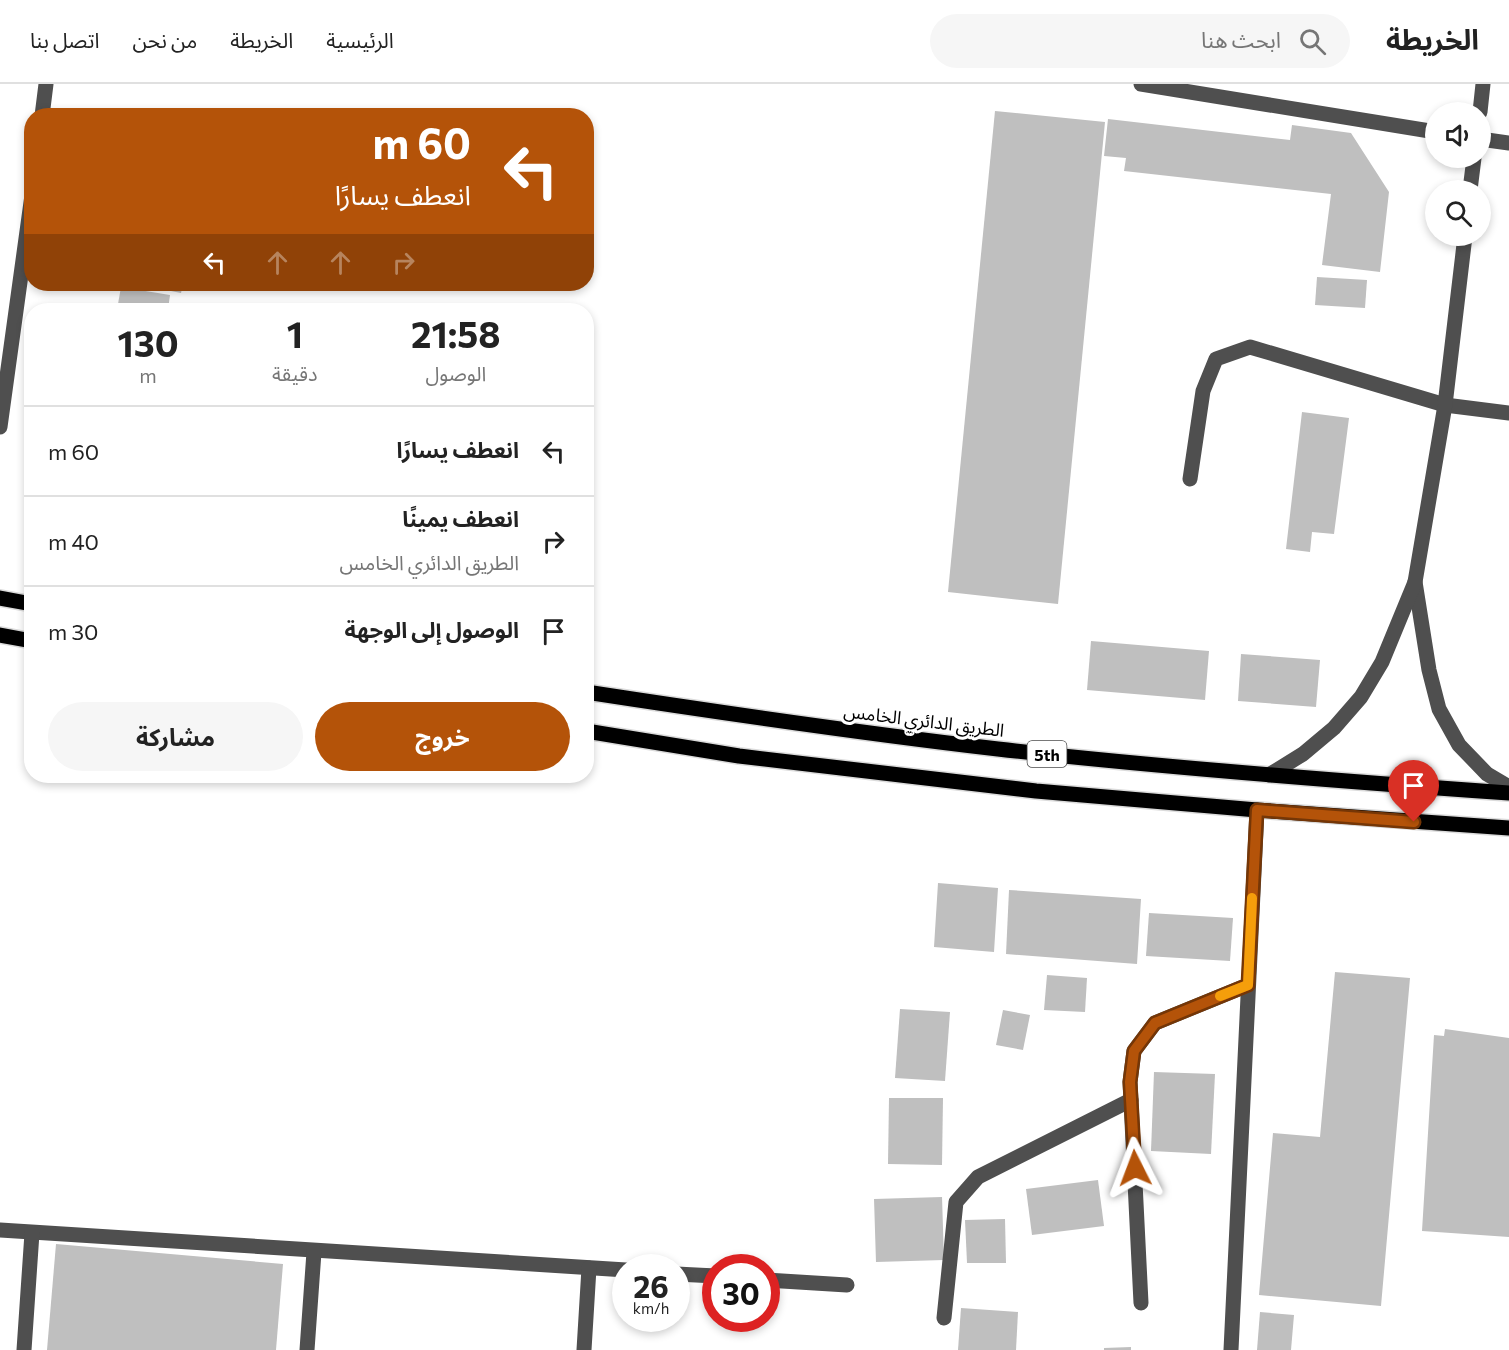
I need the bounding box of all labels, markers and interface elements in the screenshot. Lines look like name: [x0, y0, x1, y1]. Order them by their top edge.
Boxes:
search box: [930, 14, 1350, 68]
text: الخريطة: [1386, 22, 1479, 56]
icon: search: [1296, 25, 1329, 58]
text: ابحث هنا: [1201, 26, 1281, 53]
text: اتصل بنا: [30, 27, 100, 52]
text: من نحن: [133, 27, 197, 52]
text: الخريطة: [230, 27, 293, 52]
text: الرئيسية: [326, 27, 394, 52]
map controls: [1425, 102, 1491, 246]
button: sound: [1425, 102, 1491, 168]
text: 60 m: [372, 116, 471, 168]
icon: left: [492, 132, 570, 210]
text: انعطف يسارًا: [335, 178, 471, 211]
button: search: [1425, 180, 1491, 246]
icon: left: [198, 246, 231, 279]
icon: ahead: [261, 246, 294, 279]
icon: ahead: [324, 246, 357, 279]
icon: right: [387, 246, 420, 279]
text: 1: [287, 311, 303, 355]
text: 21:58: [411, 311, 501, 355]
text: 130: [117, 320, 179, 364]
text: دقيقة: [272, 361, 318, 385]
text: الوصول: [425, 361, 486, 385]
text: m: [139, 363, 157, 387]
icon: left: [537, 435, 570, 468]
text: انعطف يسارًا: [397, 436, 519, 463]
text: 60 m: [48, 438, 99, 465]
text: انعطف يمينًا: [402, 505, 519, 532]
icon: right: [537, 525, 570, 558]
text: 40 m: [48, 528, 99, 555]
text: الطريق الدائري الخامس: [339, 550, 519, 574]
icon: arrive: [537, 615, 570, 648]
text: الوصول إلى الوجهة: [344, 616, 519, 643]
text: 30 m: [48, 618, 98, 645]
street label: الطريق الدائري الخامس: [842, 699, 1006, 744]
button: مشاركة: [48, 702, 303, 771]
button: خروج: [315, 702, 570, 771]
road number: 5th: [1028, 741, 1066, 767]
pin: [1388, 760, 1439, 822]
icon: arrive: [1397, 769, 1430, 802]
position arrow: [1103, 1136, 1167, 1200]
speed limit sign: 30: [702, 1254, 780, 1332]
text: 26: [633, 1267, 669, 1304]
text: km/h: [633, 1299, 669, 1317]

